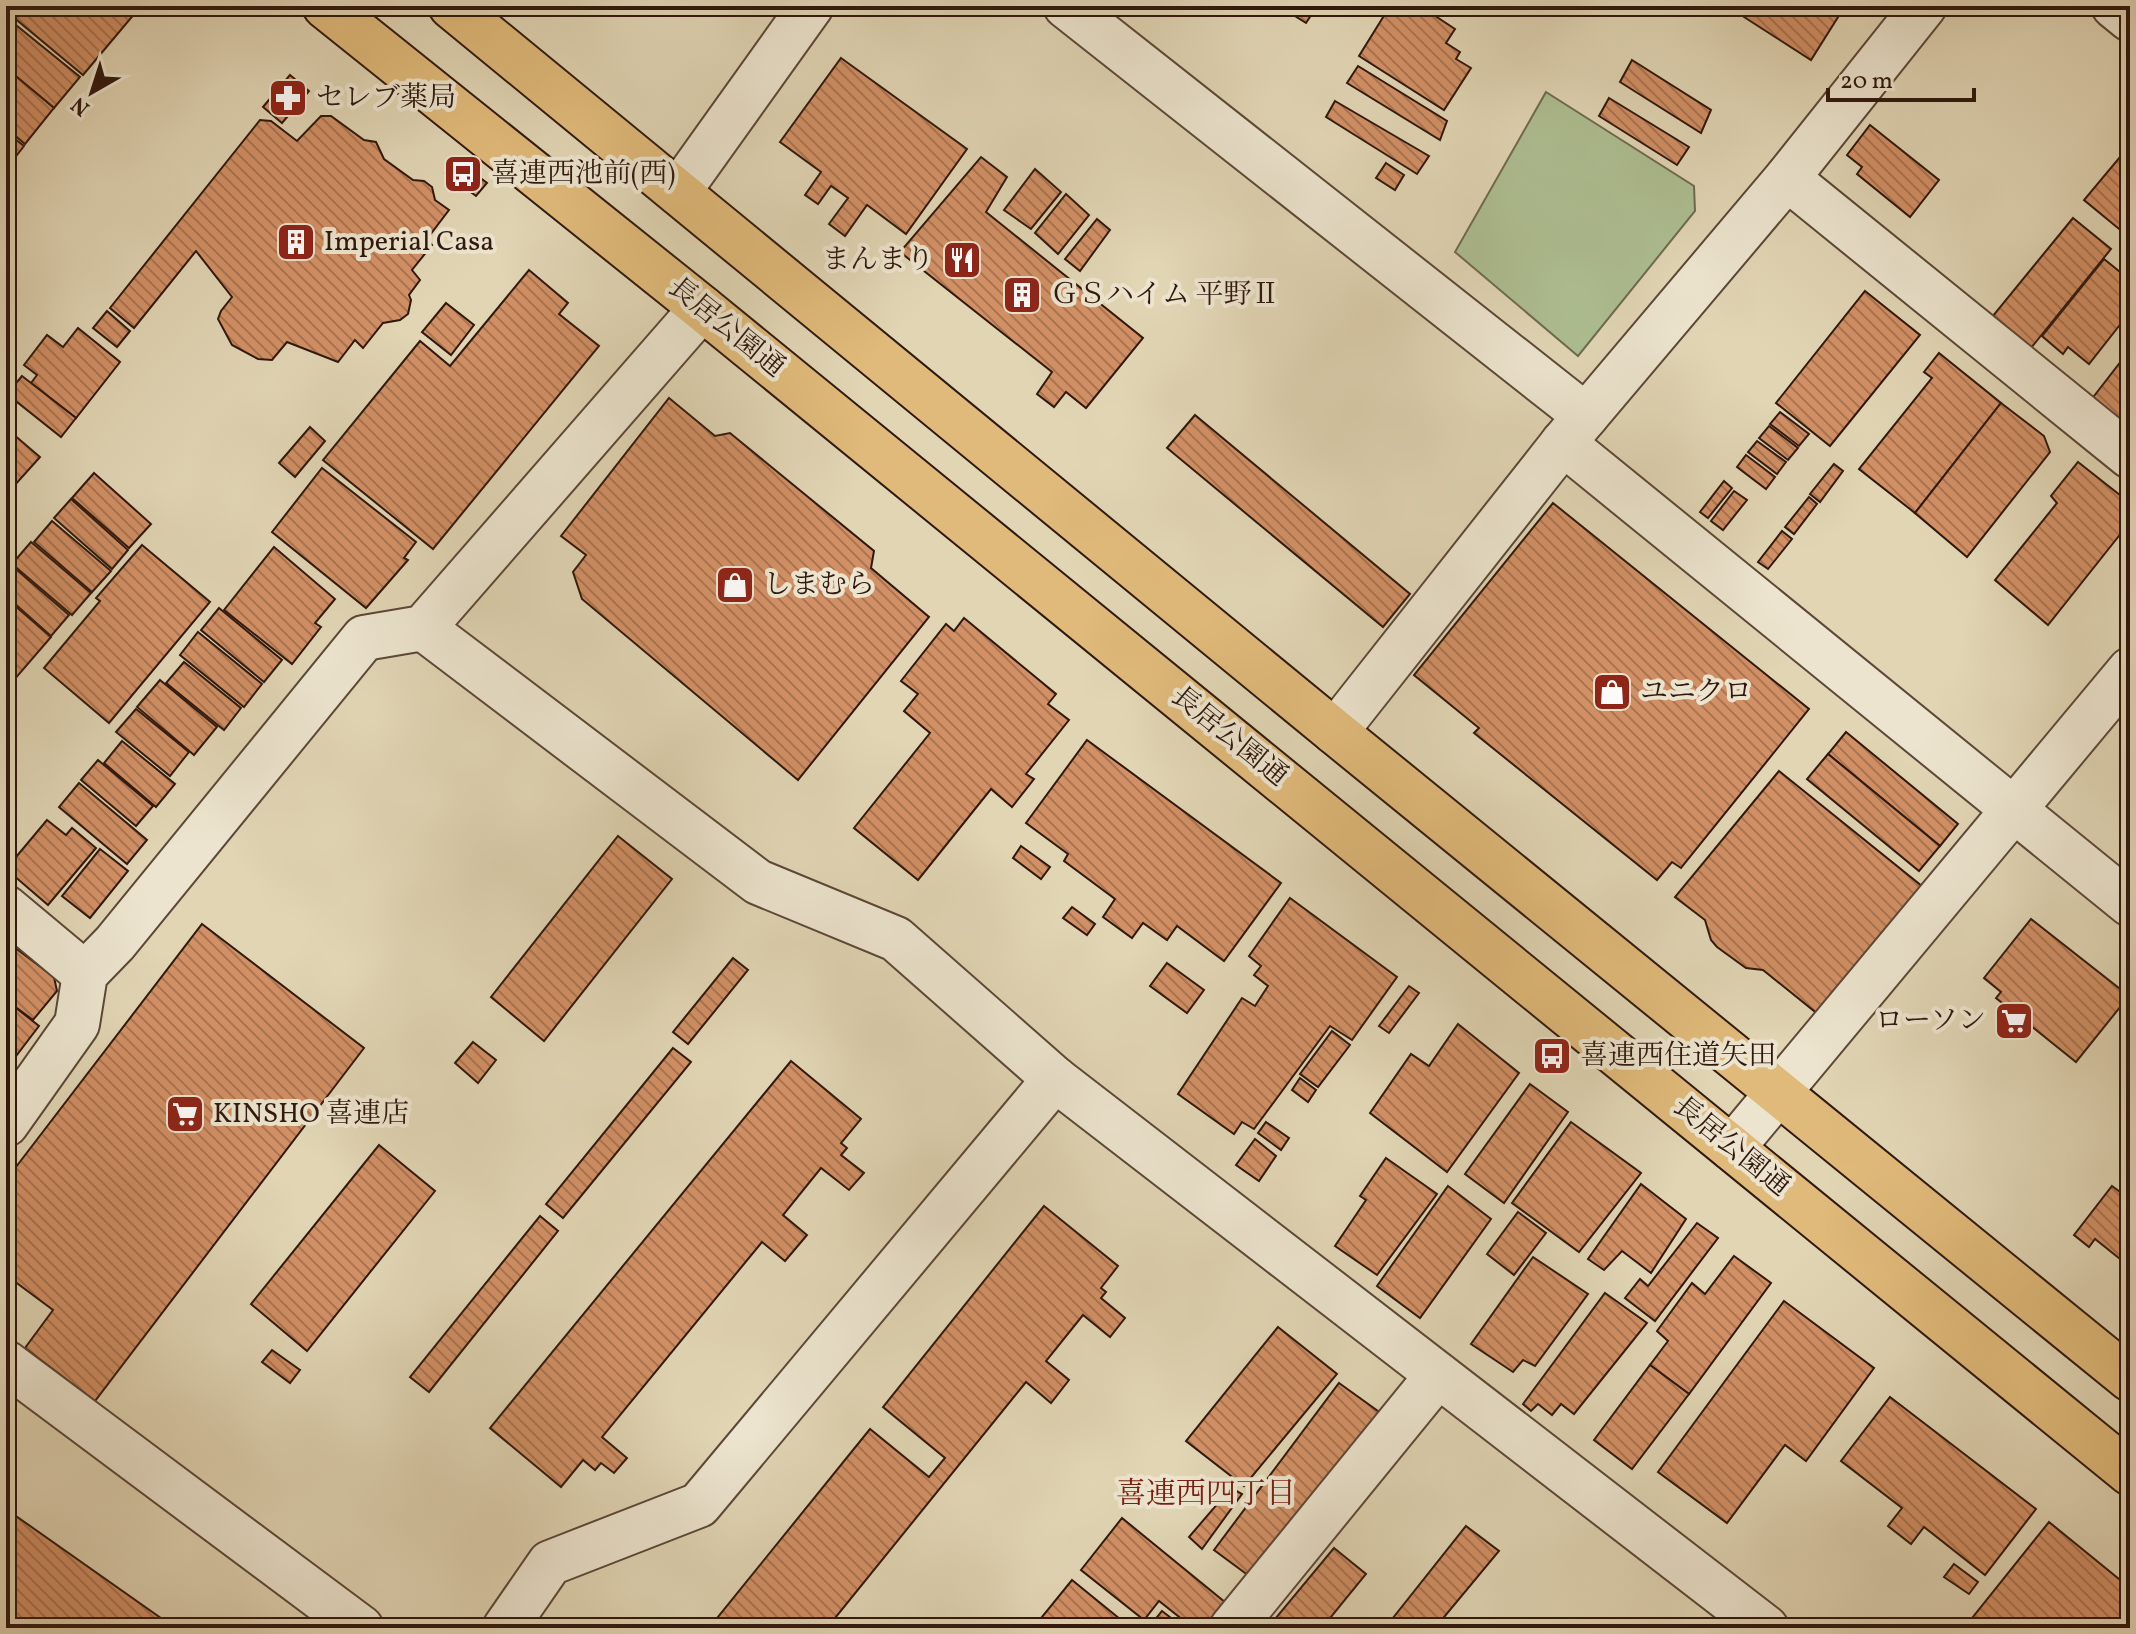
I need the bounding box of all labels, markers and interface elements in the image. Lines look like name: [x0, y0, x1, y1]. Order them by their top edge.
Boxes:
north arrow: [52, 52, 132, 132]
scale bar: [1828, 52, 1974, 102]
text: 20 m: [1840, 65, 1893, 99]
pharmacy icon: セレブ薬局: [267, 77, 309, 119]
place label: セレブ薬局: [316, 79, 456, 118]
text: N: [65, 89, 97, 123]
bus stop icon: 喜連西池前(西): [442, 153, 484, 195]
place label: 喜連西池前(西): [491, 155, 675, 194]
building icon: Imperial Casa: [275, 221, 317, 263]
place label: Imperial Casa: [324, 223, 494, 262]
restaurant icon: まんまり: [941, 239, 983, 281]
place label: まんまり: [822, 241, 934, 280]
street label: 長居公園通: [659, 269, 793, 387]
building icon: ＧＳハイム 平野Ⅱ: [1001, 274, 1043, 316]
place label: ＧＳハイム 平野Ⅱ: [1050, 276, 1280, 315]
shop icon: しまむら: [714, 564, 756, 606]
place label: しまむら: [763, 566, 875, 605]
shop icon: ユニクロ: [1591, 671, 1633, 713]
place label: ユニクロ: [1640, 673, 1752, 712]
street label: 長居公園通: [1162, 678, 1296, 796]
supermarket icon: ローソン: [1993, 1000, 2035, 1042]
place label: ローソン: [1875, 1002, 1986, 1041]
bus stop icon: 喜連西住道矢田: [1531, 1035, 1573, 1077]
place label: 喜連西住道矢田: [1580, 1037, 1776, 1076]
street label: 長居公園通: [1664, 1088, 1798, 1206]
supermarket icon: KINSHO 喜連店: [164, 1093, 206, 1135]
place label: KINSHO 喜連店: [213, 1095, 409, 1134]
district label: 喜連西四丁目: [1116, 1474, 1296, 1516]

